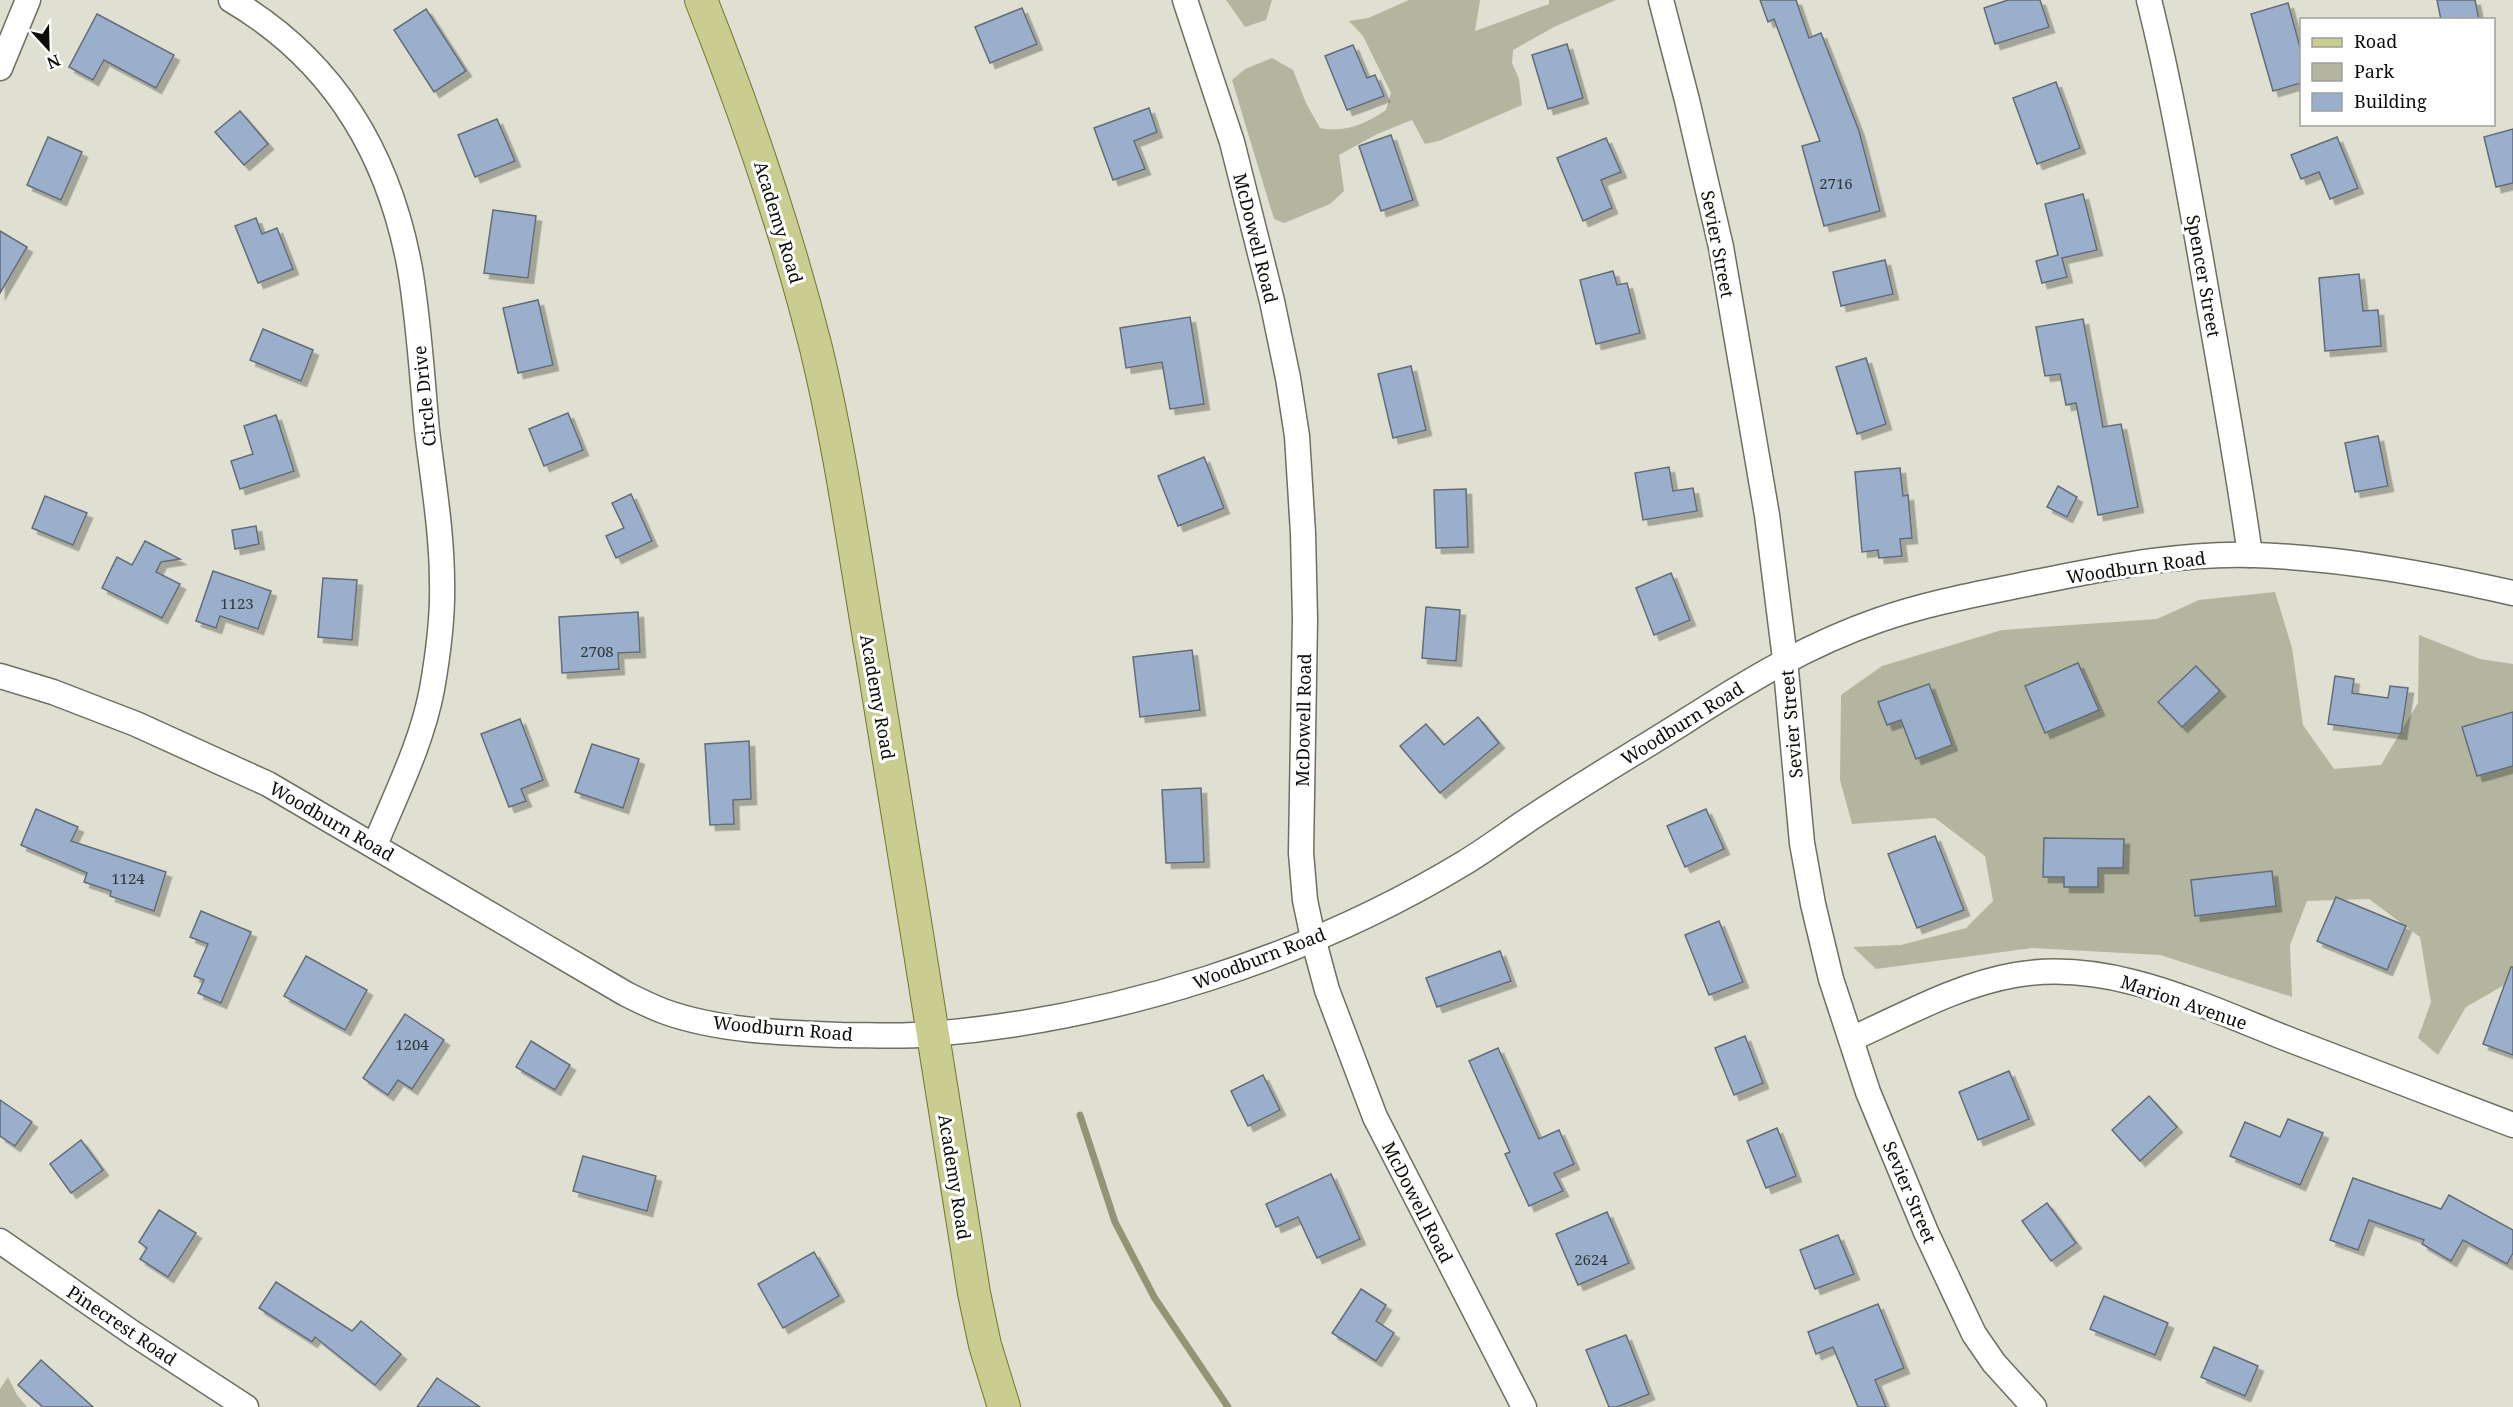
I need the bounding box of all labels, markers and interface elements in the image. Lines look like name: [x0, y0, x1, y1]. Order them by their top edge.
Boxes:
north arrow: [18, 18, 78, 78]
legend: [2300, 18, 2495, 126]
text: Road: [2354, 29, 2397, 53]
text: N: [43, 49, 64, 75]
text: Park: [2354, 59, 2394, 83]
text: Building: [2354, 89, 2427, 113]
street label: Academy Road: [749, 158, 809, 286]
street label: McDowell Road: [1228, 170, 1284, 306]
house number: 2716: [1819, 173, 1853, 193]
street label: Sevier Street: [1696, 188, 1740, 300]
street label: Spencer Street: [2181, 213, 2227, 339]
street label: Circle Drive: [407, 344, 441, 448]
street label: Woodburn Road: [2065, 545, 2207, 589]
house number: 1123: [220, 593, 254, 613]
street label: Academy Road: [855, 632, 901, 762]
house number: 2708: [580, 641, 614, 661]
street label: McDowell Road: [1290, 653, 1316, 787]
street label: Sevier Street: [1774, 669, 1808, 779]
street label: Woodburn Road: [1616, 676, 1748, 770]
street label: Woodburn Road: [265, 776, 399, 866]
house number: 1124: [111, 868, 145, 888]
street label: Woodburn Road: [1189, 922, 1329, 994]
street label: Marion Avenue: [2118, 969, 2250, 1035]
street label: Woodburn Road: [712, 1010, 854, 1046]
house number: 1204: [395, 1034, 429, 1054]
street label: Academy Road: [933, 1112, 977, 1242]
street label: McDowell Road: [1377, 1137, 1459, 1267]
street label: Sevier Street: [1878, 1137, 1942, 1247]
house number: 2624: [1574, 1249, 1608, 1269]
street label: Pinecrest Road: [62, 1279, 182, 1371]

